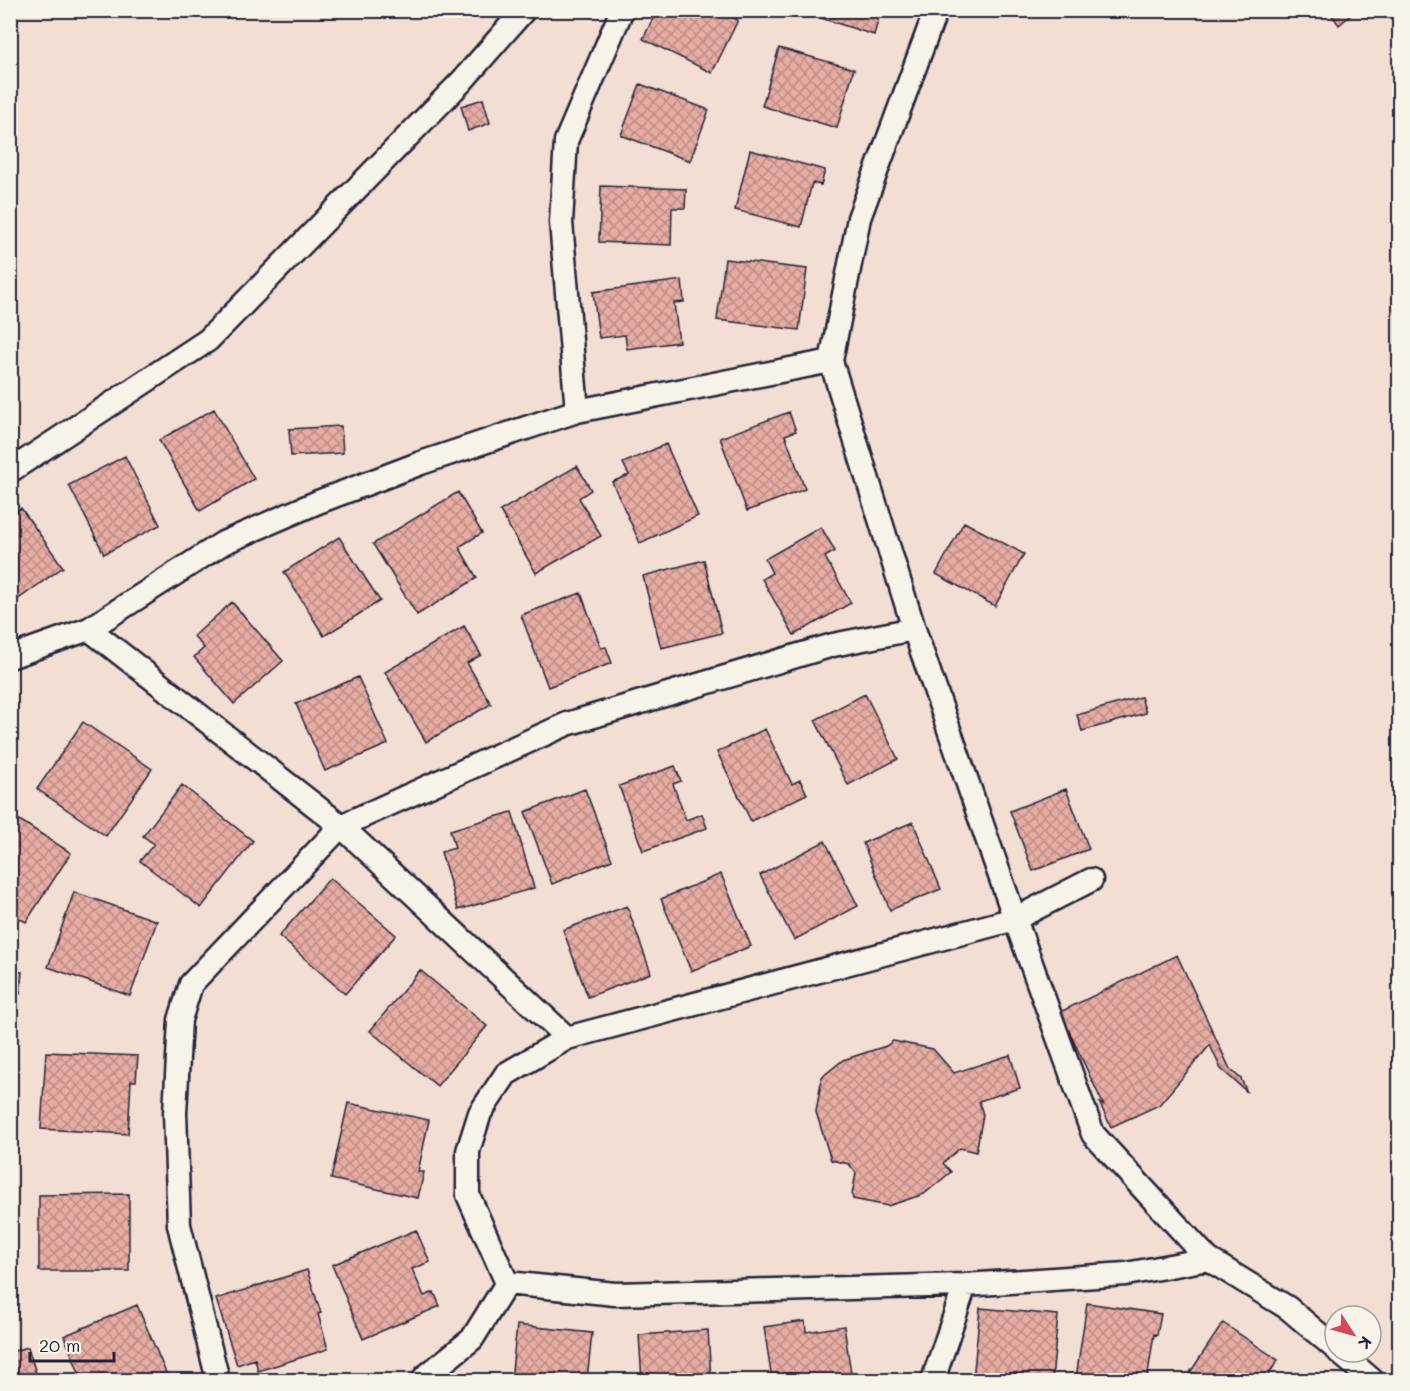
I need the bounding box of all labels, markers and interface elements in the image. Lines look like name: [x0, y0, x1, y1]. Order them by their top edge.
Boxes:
north arrow: [1323, 1304, 1383, 1364]
scale bar: [30, 1325, 114, 1363]
text: 20 m: [39, 1333, 80, 1357]
text: K: [1354, 1333, 1377, 1354]

